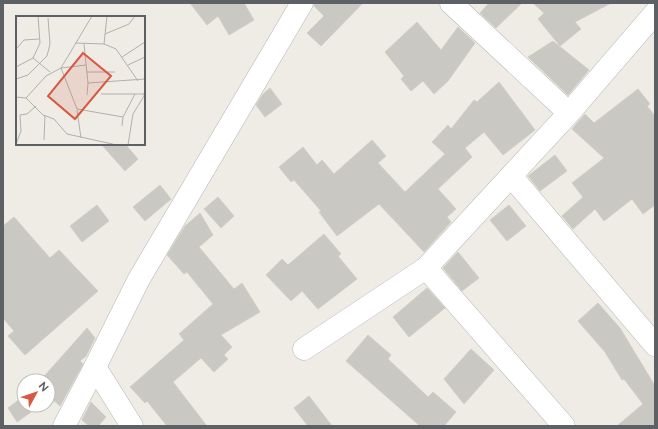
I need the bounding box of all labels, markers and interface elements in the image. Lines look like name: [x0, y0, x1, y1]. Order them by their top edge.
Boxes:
inset map: [16, 16, 145, 145]
north arrow: [16, 373, 56, 413]
text: N: [36, 379, 51, 394]

